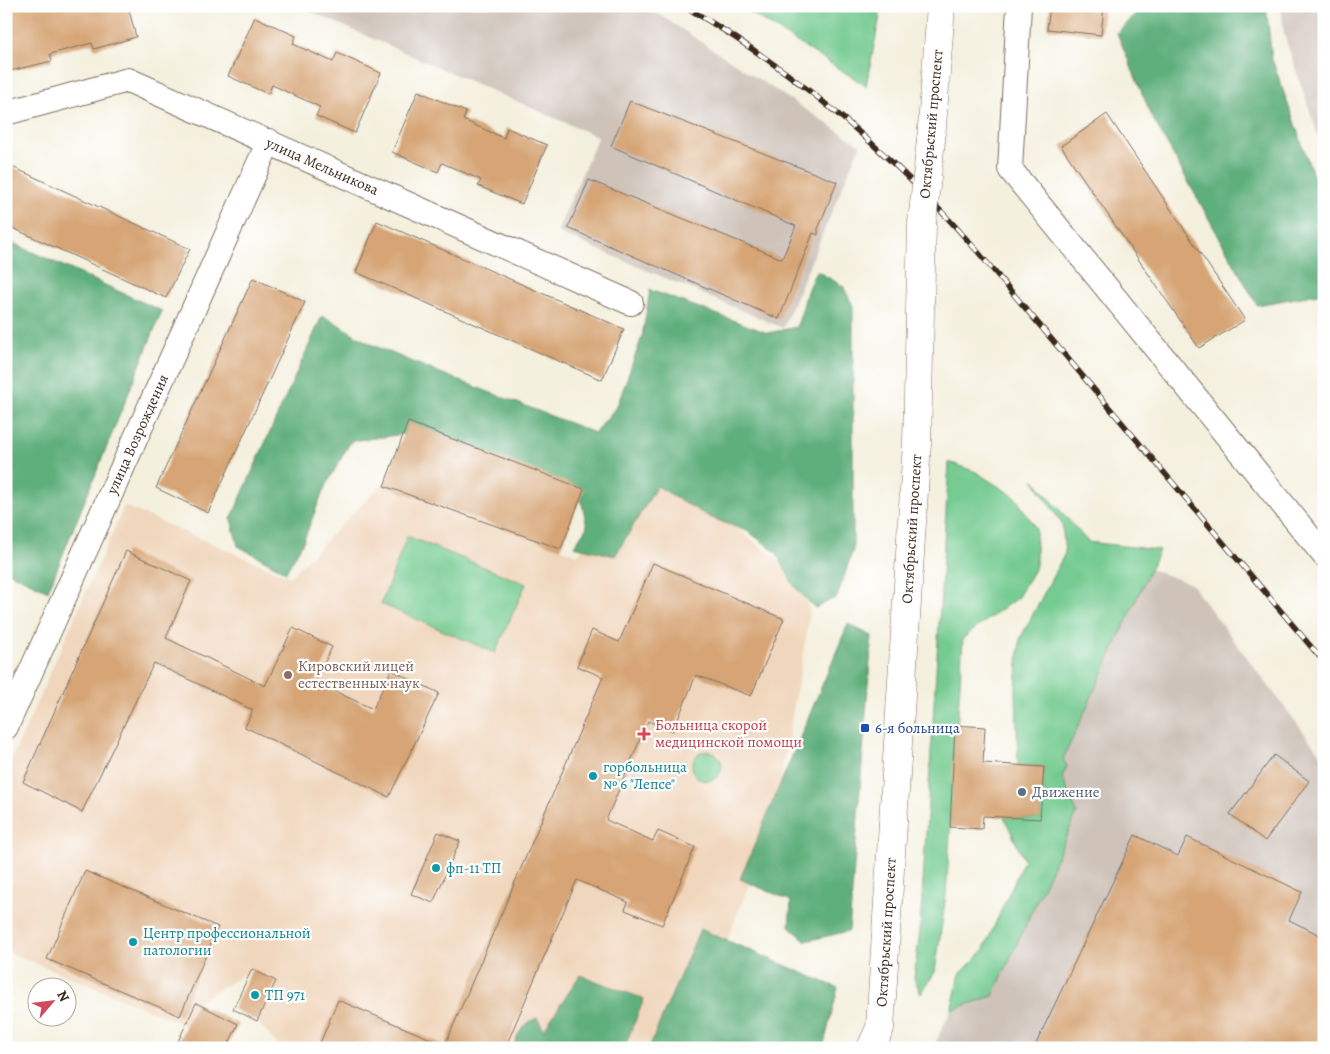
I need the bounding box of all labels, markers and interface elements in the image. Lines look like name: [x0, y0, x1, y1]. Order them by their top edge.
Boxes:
street label: Октябрьский проспект: [915, 48, 948, 199]
street label: улица Мельникова: [262, 132, 382, 200]
street label: улица Возрождения: [101, 371, 173, 498]
street label: Октябрьский проспект: [897, 453, 926, 604]
place label: Кировский лицей естественных наук: [298, 656, 420, 693]
marker: Кировский лицей естественных наук: [282, 669, 294, 681]
place label: Больница скорой медицинской помощи: [655, 715, 802, 752]
place label: 6-я больница: [875, 718, 960, 738]
marker: 6-я больница: [859, 722, 871, 734]
marker: Больница скорой медицинской помощи: [637, 727, 651, 741]
place label: горбольница № 6 "Лепсе": [603, 757, 687, 794]
marker: горбольница № 6 "Лепсе": [587, 770, 599, 782]
place label: Движение: [1032, 782, 1100, 802]
marker: Движение: [1016, 786, 1028, 798]
street label: Октябрьский проспект: [871, 856, 901, 1007]
place label: фп-11 ТП: [446, 858, 501, 878]
marker: фп-11 ТП: [430, 862, 442, 874]
place label: Центр профессиональной патологии: [143, 923, 311, 960]
marker: Центр профессиональной патологии: [127, 936, 139, 948]
north arrow: [28, 976, 78, 1026]
place label: ТП 971: [265, 985, 305, 1005]
text: N: [52, 987, 74, 1005]
marker: ТП 971: [249, 989, 261, 1001]

